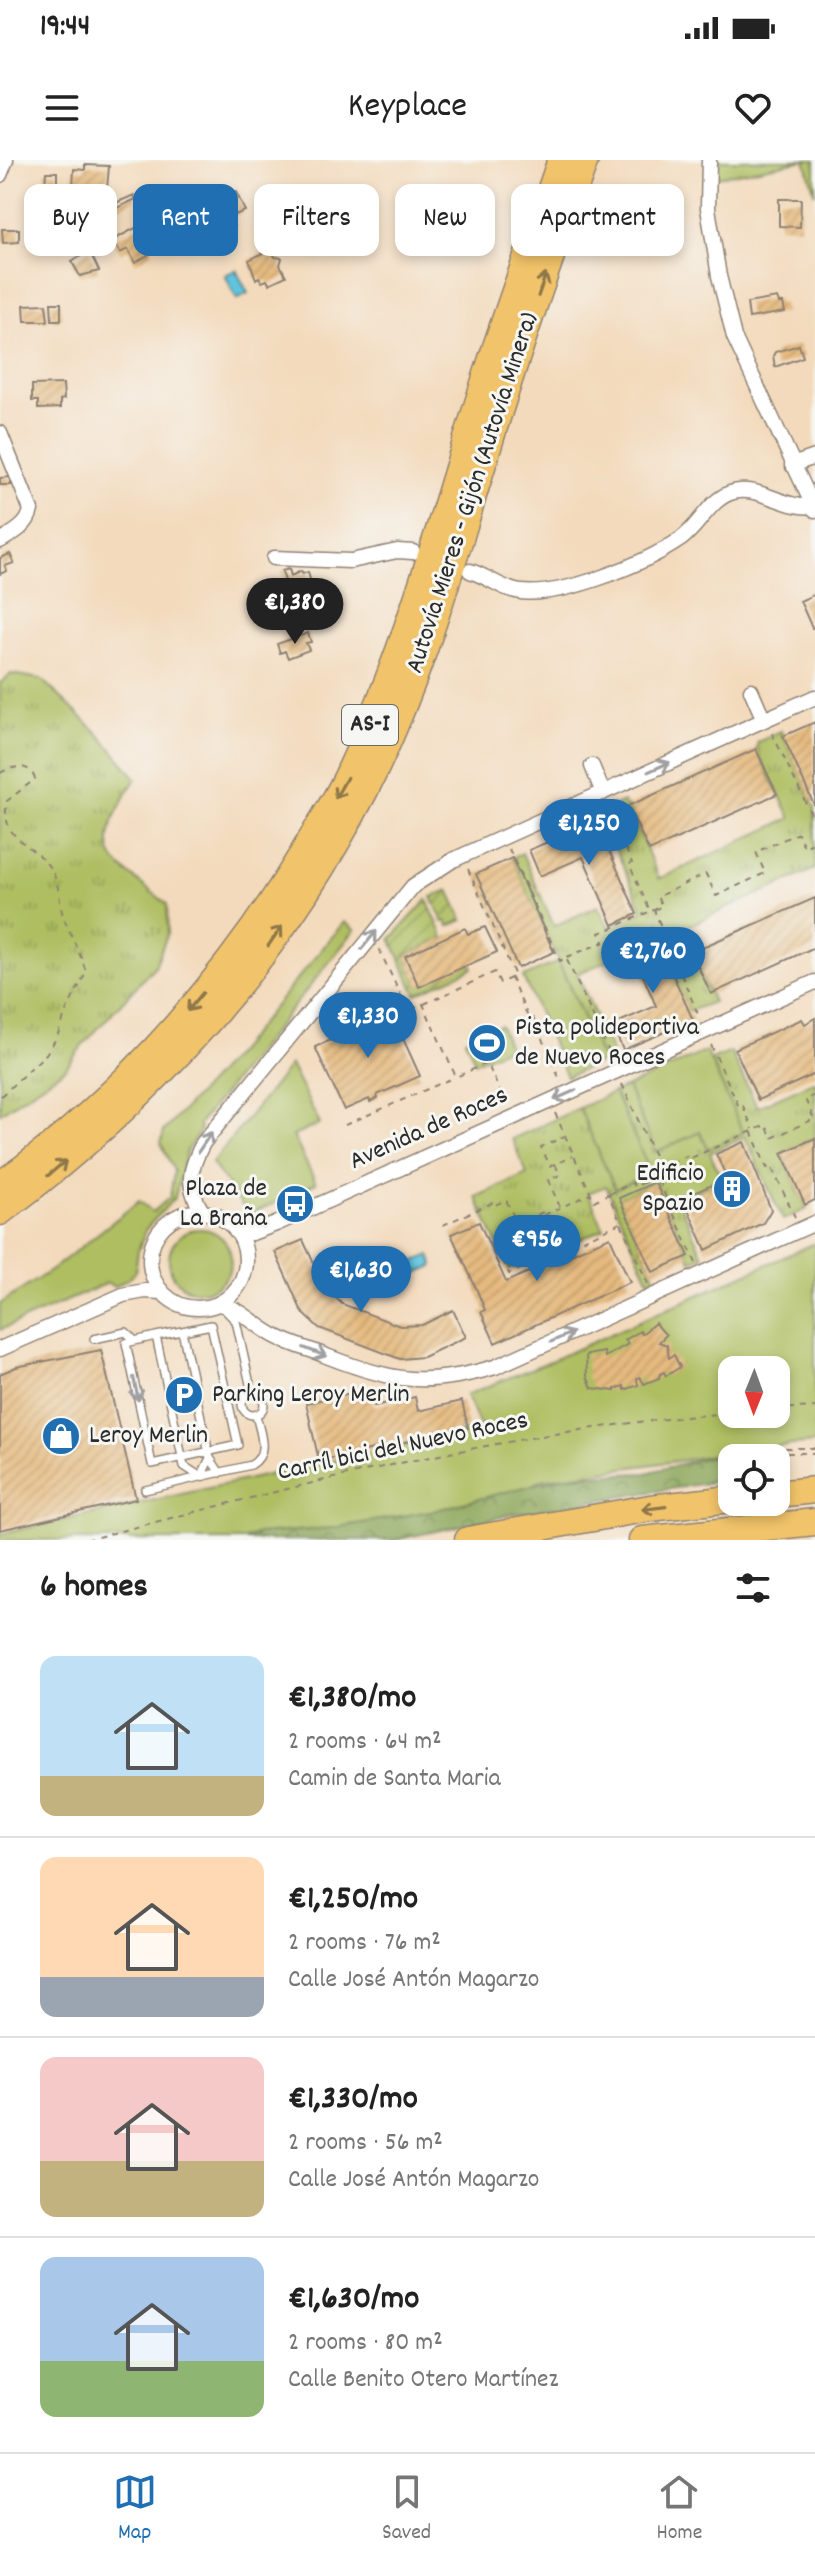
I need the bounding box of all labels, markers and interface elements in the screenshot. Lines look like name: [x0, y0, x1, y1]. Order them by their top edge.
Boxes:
text: 19:44: [40, 7, 90, 50]
text: Keyplace: [348, 82, 467, 134]
icon: menu: [40, 86, 84, 130]
icon: heart: [731, 86, 775, 130]
chip: Buy: [24, 184, 117, 256]
chip: Rent: [133, 184, 238, 256]
chip: Filters: [254, 184, 379, 256]
chip: New: [395, 184, 495, 256]
chip: Apartment: [511, 184, 684, 256]
one-way arrow: [535, 273, 550, 298]
street label: Autovía Mieres - Gijón (Autovía Minera): [397, 308, 549, 678]
pin: €1,380: [230, 578, 360, 646]
text: €1,380: [264, 585, 326, 622]
road number: AS-I: [342, 705, 398, 745]
one-way arrow: [647, 759, 671, 774]
one-way arrow: [333, 776, 349, 799]
pin: €1,250: [524, 799, 654, 867]
text: €1,250: [558, 806, 620, 843]
one-way arrow: [267, 926, 283, 948]
pin: €2,760: [588, 927, 718, 995]
one-way arrow: [360, 930, 377, 951]
text: €2,760: [619, 934, 687, 971]
one-way arrow: [186, 991, 204, 1011]
pin: €1,330: [303, 992, 433, 1060]
text: €1,330: [337, 999, 399, 1036]
place label: Pista polideportiva de Nuevo Roces: [515, 1010, 700, 1077]
sports icon: Pista polideportiva de Nuevo Roces: [466, 1022, 508, 1064]
street label: Avenida de Roces: [344, 1077, 514, 1181]
one-way arrow: [553, 1088, 578, 1103]
one-way arrow: [197, 1132, 214, 1154]
place label: Edificio Spazio: [636, 1156, 704, 1223]
one-way arrow: [47, 1159, 67, 1177]
building icon: Edificio Spazio: [711, 1168, 753, 1210]
place label: Plaza de La Braña: [180, 1171, 268, 1238]
bus stop icon: Plaza de La Braña: [274, 1183, 316, 1225]
pin: €956: [490, 1215, 584, 1283]
text: €956: [511, 1222, 563, 1259]
pin: €1,630: [296, 1246, 426, 1314]
text: €1,630: [329, 1253, 393, 1290]
one-way arrow: [550, 1328, 574, 1343]
one-way arrow: [302, 1346, 327, 1360]
north arrow: [718, 1356, 790, 1428]
map controls: [718, 1356, 790, 1516]
parking icon: Parking Leroy Merlin: [163, 1374, 205, 1416]
one-way arrow: [129, 1376, 144, 1401]
place label: Parking Leroy Merlin: [212, 1377, 409, 1414]
street label: Carríl bici del Nuevo Roces: [274, 1402, 532, 1492]
shop icon: Leroy Merlin: [40, 1415, 82, 1457]
place label: Leroy Merlin: [89, 1418, 208, 1455]
button: locate: [718, 1444, 790, 1516]
one-way arrow: [642, 1500, 668, 1515]
text: 6 homes: [40, 1564, 148, 1613]
icon: filters: [731, 1566, 775, 1610]
text: €1,380/mo: [288, 1675, 416, 1724]
icon: home: [104, 1688, 200, 1784]
text: 2 rooms · 64 m²: [288, 1724, 442, 1761]
text: Camin de Santa Maria: [288, 1761, 501, 1798]
text: €1,250/mo: [288, 1876, 418, 1925]
icon: home: [104, 1889, 200, 1985]
text: 2 rooms · 76 m²: [288, 1925, 441, 1962]
text: Calle José Antón Magarzo: [288, 1962, 539, 1999]
text: €1,330/mo: [288, 2076, 418, 2125]
icon: home: [104, 2089, 200, 2185]
text: 2 rooms · 56 m²: [288, 2125, 443, 2162]
text: Calle José Antón Magarzo: [288, 2162, 539, 2199]
text: €1,630/mo: [288, 2276, 419, 2325]
icon: home: [104, 2289, 200, 2385]
text: 2 rooms · 80 m²: [288, 2325, 443, 2362]
text: Calle Benito Otero Martínez: [288, 2362, 558, 2399]
tab: Map: [113, 2470, 157, 2549]
tab: Saved: [382, 2470, 431, 2549]
tab: Home: [656, 2470, 702, 2549]

